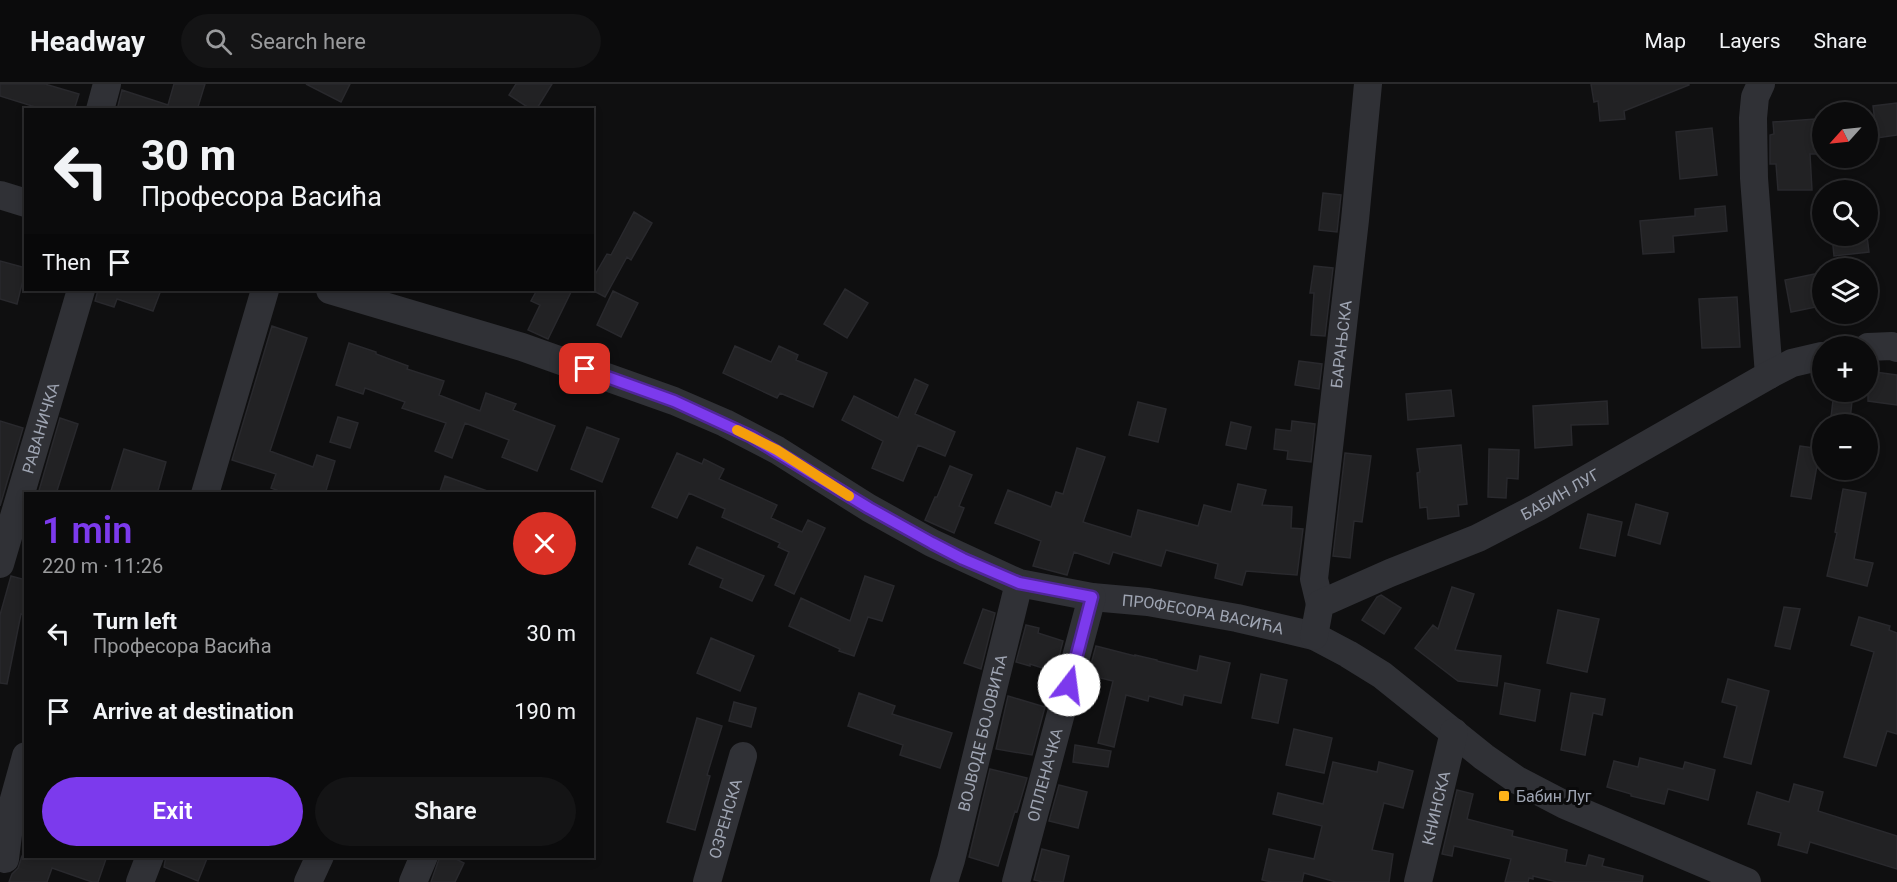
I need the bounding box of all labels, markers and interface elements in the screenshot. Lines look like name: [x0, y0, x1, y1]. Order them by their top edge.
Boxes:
search box: [181, 14, 601, 68]
text: Headway: [30, 25, 145, 58]
icon: search: [202, 25, 235, 58]
text: Search here: [250, 29, 366, 54]
text: Map: [1644, 29, 1686, 53]
text: Layers: [1719, 29, 1780, 53]
text: Share: [1813, 29, 1867, 53]
north arrow: [1812, 102, 1878, 168]
map controls: [1812, 102, 1878, 480]
text: 30 m: [141, 131, 236, 180]
icon: left: [42, 132, 120, 210]
button: search: [1812, 180, 1878, 246]
text: Професора Васића: [141, 181, 382, 213]
icon: arrive: [103, 246, 136, 279]
text: Then: [42, 250, 91, 275]
button: layers: [1812, 258, 1878, 324]
street label: БАРАЊСКА: [1327, 299, 1356, 389]
button: +: [1812, 336, 1878, 402]
pin: [559, 343, 610, 394]
icon: arrive: [568, 352, 601, 385]
street label: РАВАНИЧКА: [18, 380, 63, 476]
button: −: [1812, 414, 1878, 480]
street label: БАБИН ЛУГ: [1518, 465, 1603, 524]
text: 1 min: [42, 510, 132, 552]
button: close: [513, 512, 576, 575]
text: 220 m · 11:26: [42, 554, 163, 578]
street label: ПРОФЕСОРА ВАСИЋА: [1121, 591, 1286, 639]
text: Turn left: [93, 609, 177, 634]
icon: left: [42, 617, 75, 650]
text: 30 m: [527, 621, 576, 646]
text: Професора Васића: [93, 634, 272, 658]
street label: ВОЈВОДЕ БОЈОВИЋА: [954, 652, 1011, 814]
position arrow: [1037, 653, 1101, 717]
icon: arrive: [42, 695, 75, 728]
text: Arrive at destination: [93, 699, 294, 724]
text: 190 m: [514, 699, 576, 724]
street label: ОПЛЕНАЧКА: [1024, 725, 1067, 824]
street label: КНИНСКА: [1418, 769, 1454, 847]
street label: ОЗРЕНСКА: [705, 776, 746, 861]
button: Exit: [42, 777, 303, 846]
button: Share: [315, 777, 576, 846]
place label: Бабин Луг: [1516, 787, 1592, 806]
marker: Бабин Луг: [1497, 789, 1511, 803]

